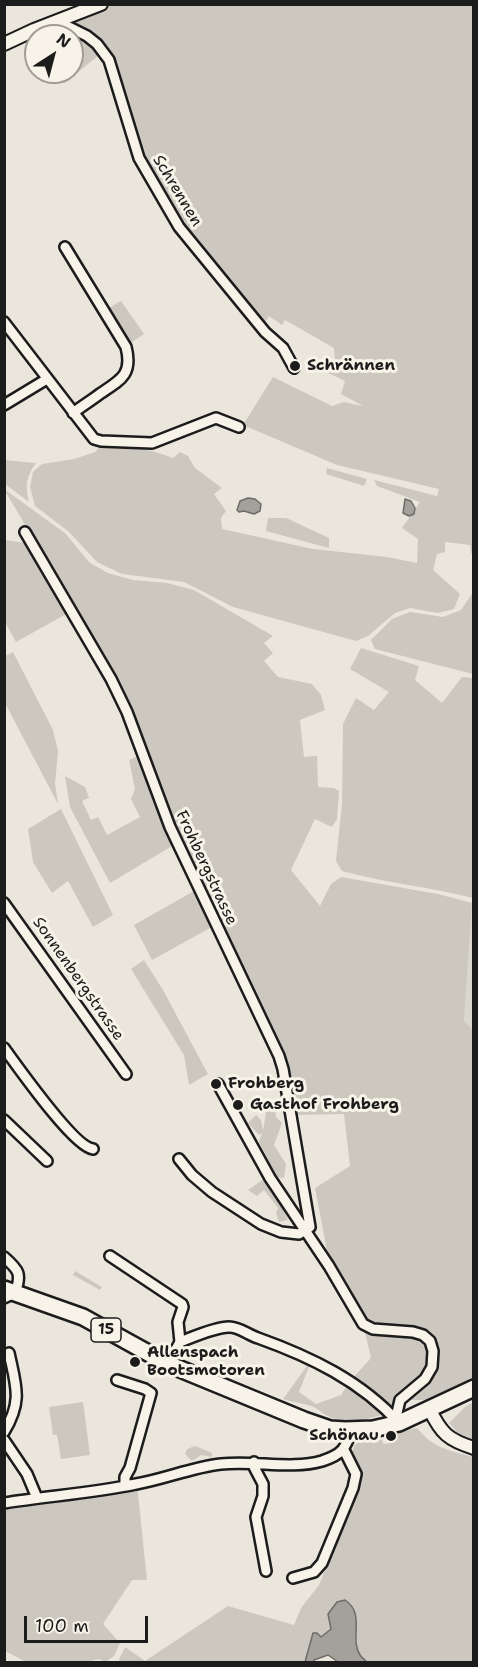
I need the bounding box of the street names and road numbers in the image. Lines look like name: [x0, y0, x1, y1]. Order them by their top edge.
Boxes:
street label: Schrennen: [148, 152, 206, 230]
street label: Frohbergstrasse: [171, 808, 241, 928]
street label: Sonnenbergstrasse: [28, 914, 128, 1044]
road number: 15: [91, 1318, 121, 1342]

